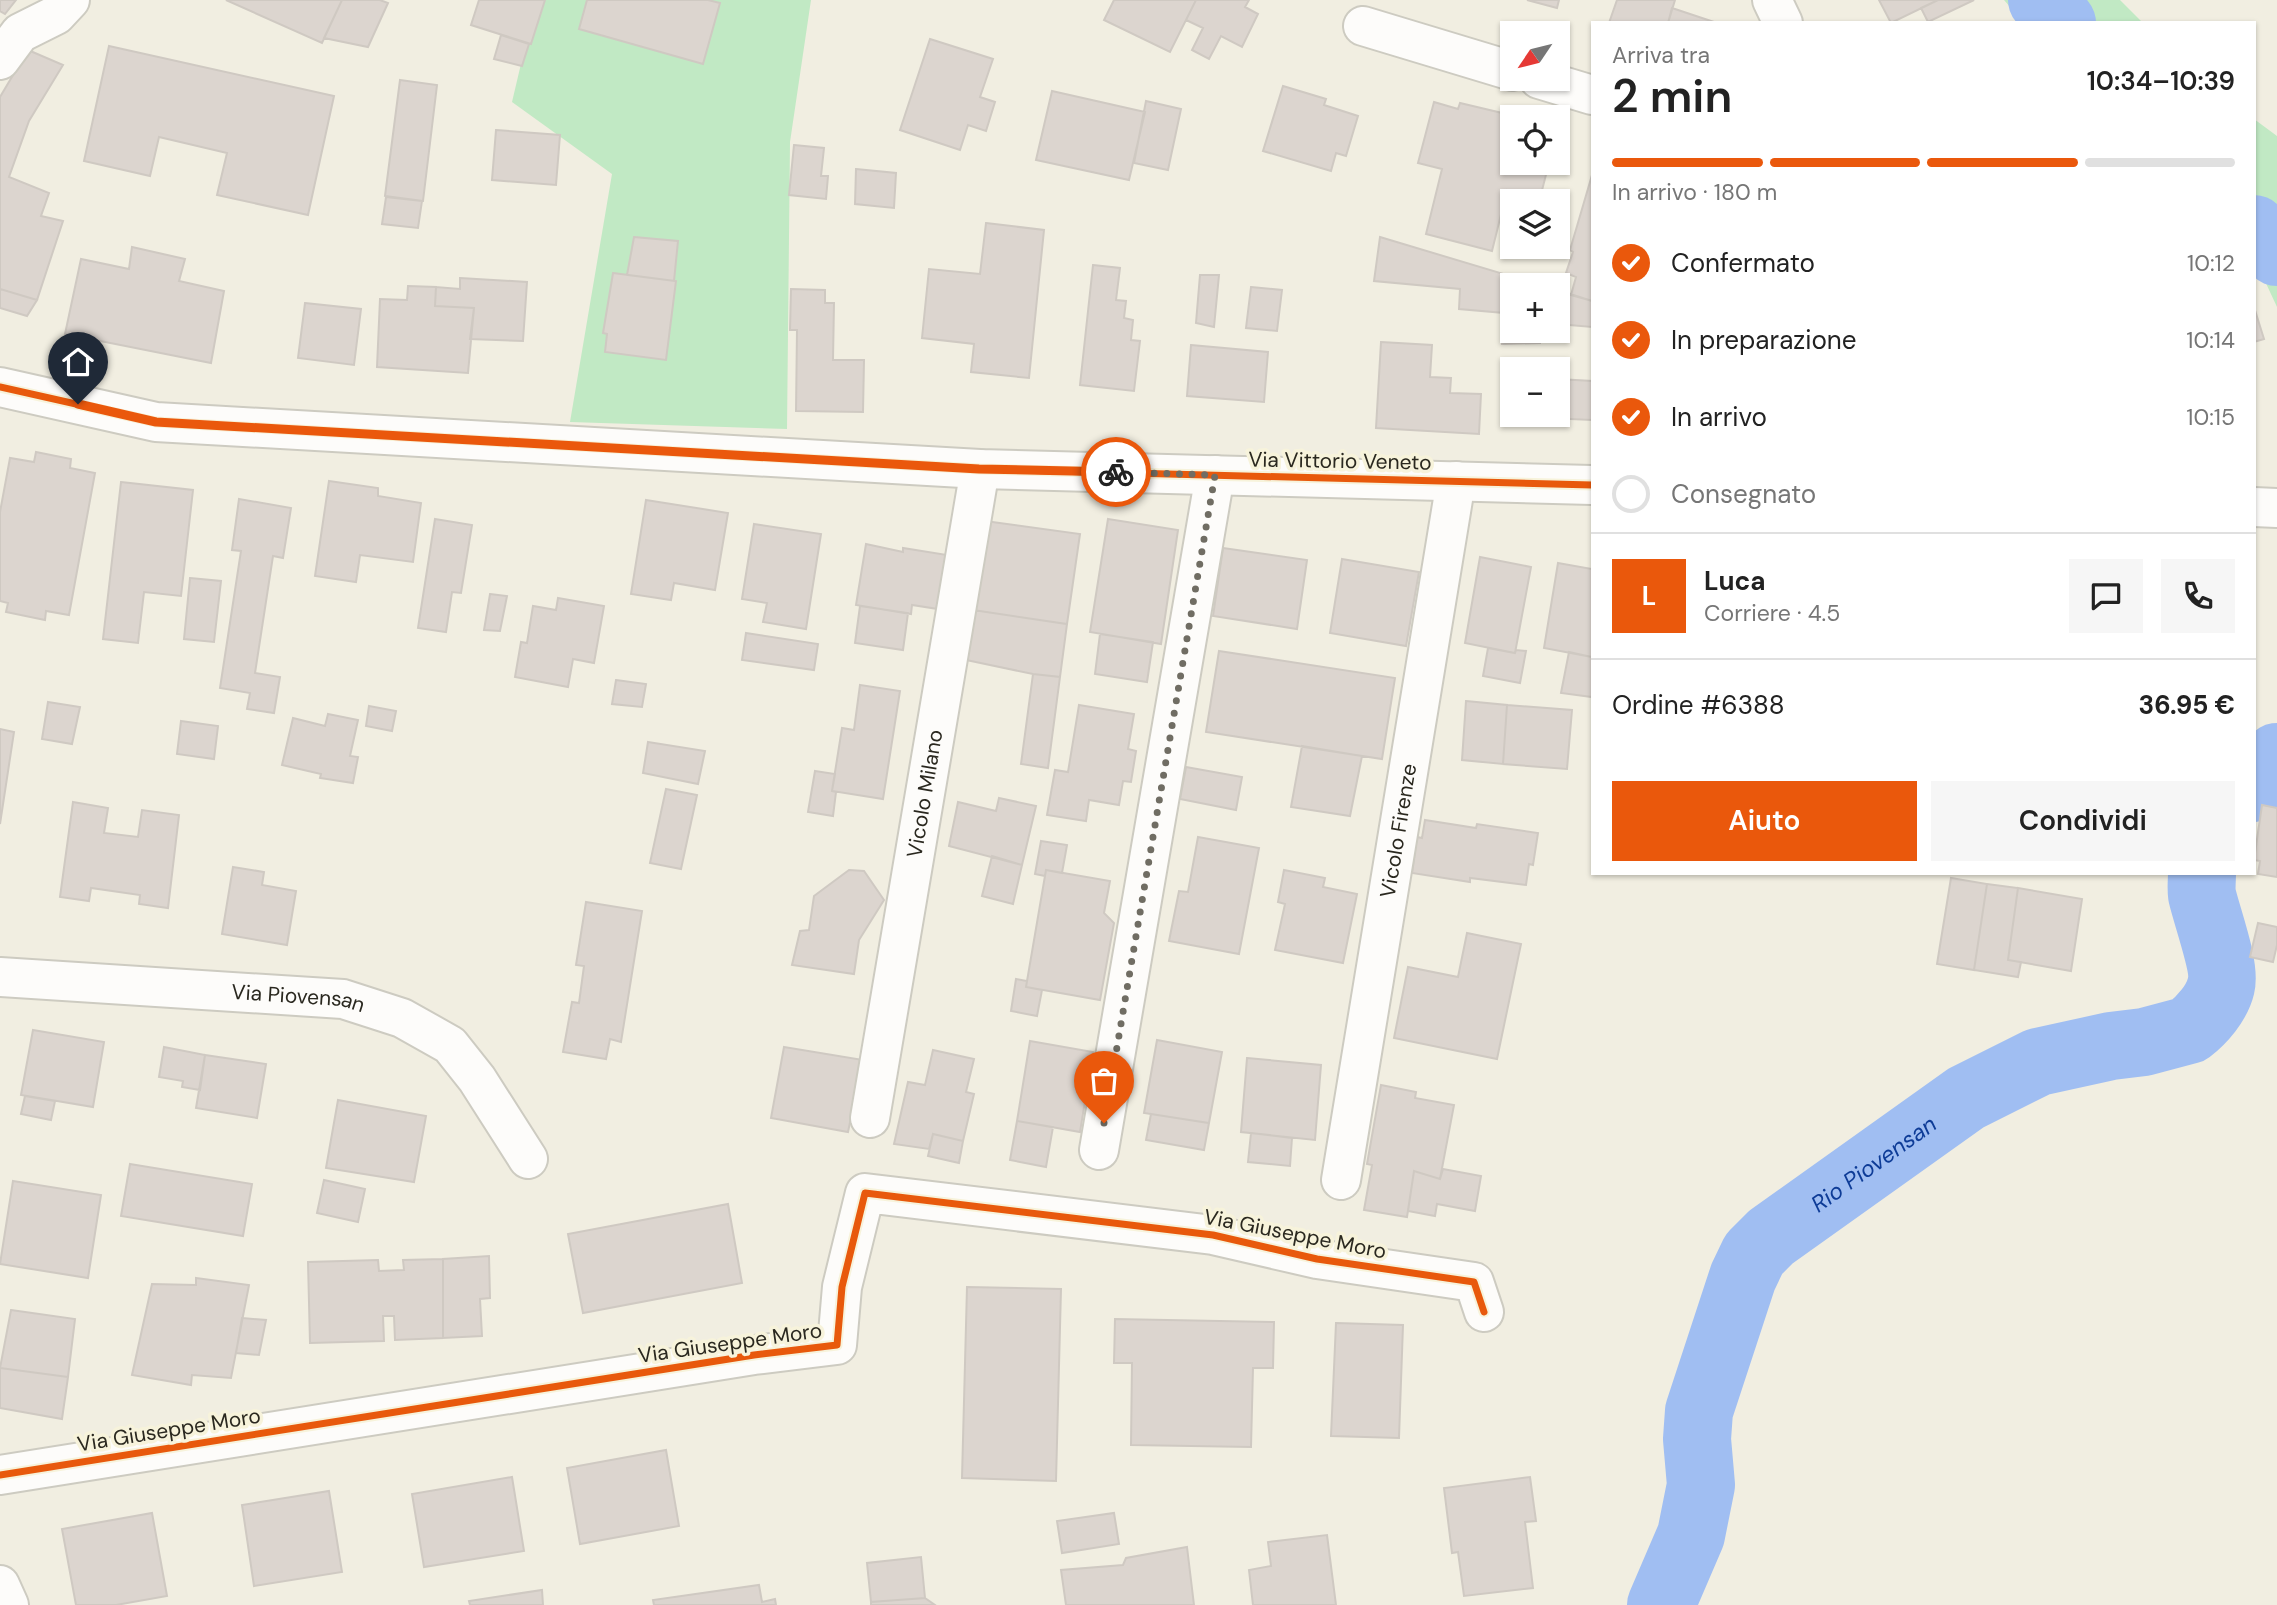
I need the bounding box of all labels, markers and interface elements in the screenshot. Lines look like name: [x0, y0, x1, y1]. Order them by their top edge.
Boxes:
north arrow: [1500, 21, 1570, 91]
map controls: [1500, 21, 1570, 427]
text: Arriva tra: [1612, 40, 1710, 70]
text: 10:34–10:39: [2087, 64, 2235, 98]
text: 2 min: [1612, 66, 1732, 126]
button: locate: [1500, 105, 1570, 175]
text: In arrivo · 180 m: [1612, 177, 1777, 207]
button: layers: [1500, 189, 1570, 259]
icon: check: [1612, 244, 1650, 282]
text: Confermato: [1671, 246, 1815, 280]
text: 10:12: [2187, 248, 2235, 278]
button: +: [1500, 273, 1570, 343]
icon: check: [1612, 321, 1650, 359]
text: In preparazione: [1671, 323, 1857, 357]
text: 10:14: [2186, 325, 2235, 355]
pin: [48, 332, 108, 404]
icon: home: [59, 343, 97, 381]
button: −: [1500, 357, 1570, 427]
icon: check: [1612, 398, 1650, 436]
text: In arrivo: [1671, 400, 1767, 434]
text: 10:15: [2186, 402, 2235, 432]
courier: [1081, 437, 1151, 507]
street label: Via Vittorio Veneto: [1248, 445, 1432, 477]
icon: bike: [1097, 453, 1135, 491]
text: Consegnato: [1671, 477, 1816, 511]
button: chat: [2069, 559, 2143, 633]
button: phone: [2161, 559, 2235, 633]
text: Luca: [1704, 564, 1766, 598]
text: L: [1642, 579, 1656, 613]
text: Corriere · 4.5: [1704, 598, 1840, 628]
text: Ordine #6388: [1612, 688, 1785, 722]
text: 36.95 €: [2139, 688, 2235, 722]
street label: Vicolo Milano: [900, 727, 950, 860]
street label: Vicolo Firenze: [1374, 761, 1423, 900]
button: Aiuto: [1612, 781, 1917, 861]
button: Condividi: [1931, 781, 2235, 861]
street label: Via Piovensan: [231, 978, 368, 1019]
pin: [1074, 1051, 1134, 1123]
icon: bag: [1085, 1062, 1123, 1100]
water label: Rio Piovensan: [1805, 1109, 1942, 1219]
street label: Via Giuseppe Moro: [1201, 1203, 1389, 1265]
street label: Via Giuseppe Moro: [636, 1316, 824, 1370]
street label: Via Giuseppe Moro: [75, 1402, 263, 1458]

